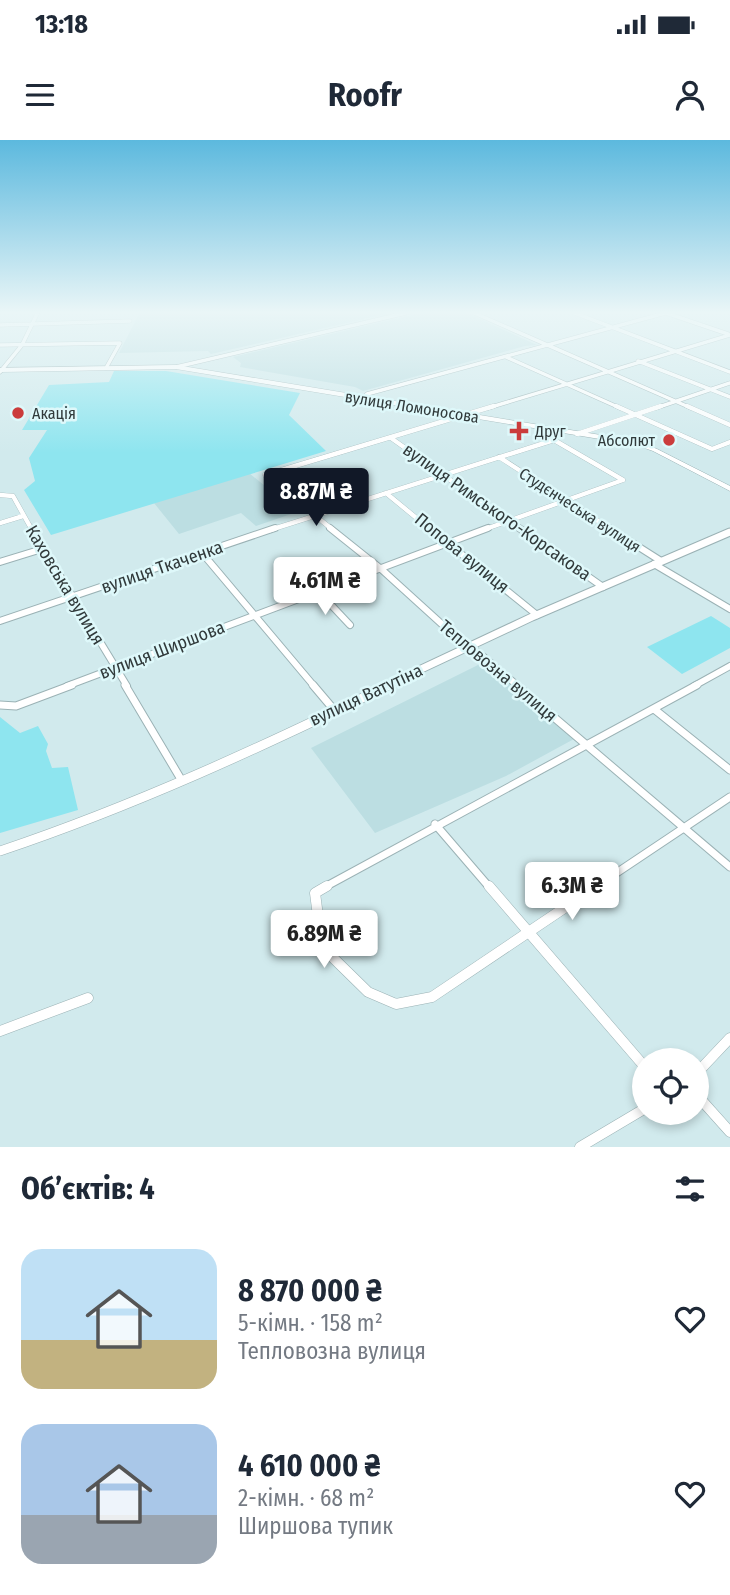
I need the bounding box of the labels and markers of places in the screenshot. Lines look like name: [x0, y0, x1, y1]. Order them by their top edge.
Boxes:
place label: Акація: [32, 404, 76, 423]
marker: Акація: [10, 405, 26, 421]
marker: Друг: [509, 421, 529, 441]
place label: Друг: [534, 422, 566, 441]
place label: Абсолют: [598, 431, 656, 450]
marker: Абсолют: [661, 432, 677, 448]
pin: 8.87M ₴: [251, 468, 381, 528]
pin: 4.61M ₴: [260, 558, 390, 617]
pin: 6.3M ₴: [515, 862, 629, 922]
pin: 6.89M ₴: [259, 910, 389, 970]

